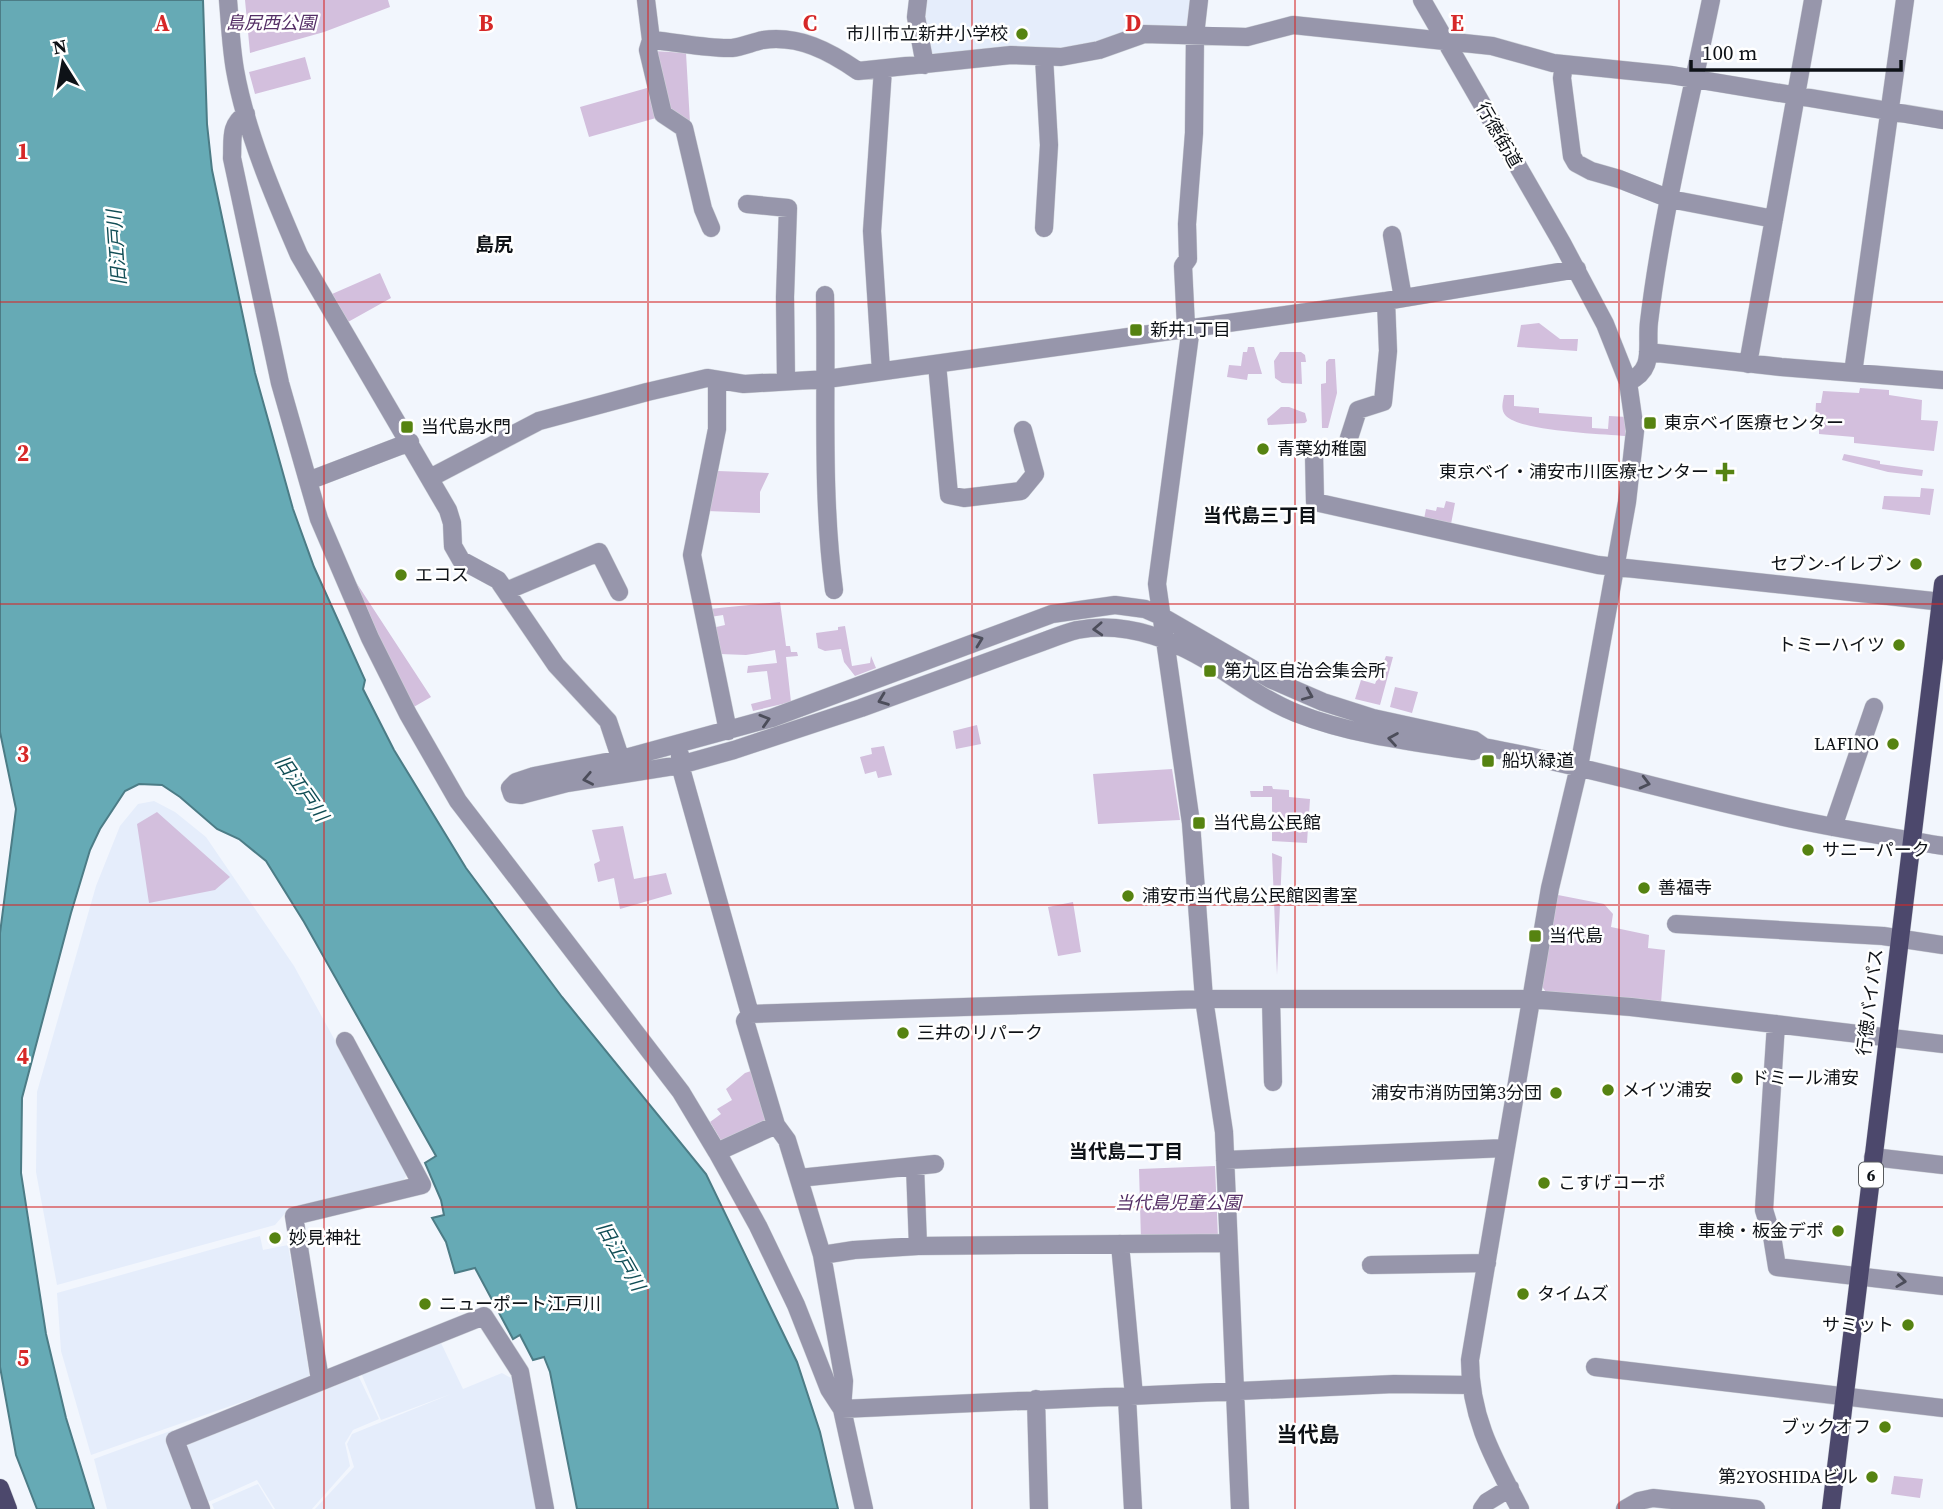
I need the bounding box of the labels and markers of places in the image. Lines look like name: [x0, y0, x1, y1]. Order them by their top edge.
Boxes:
place label: 市川市立新井小学校: [846, 21, 1008, 46]
marker: 市川市立新井小学校: [1014, 26, 1030, 42]
place label: 新井1丁目: [1150, 317, 1231, 342]
marker: 新井1丁目: [1128, 322, 1144, 338]
place label: 東京ベイ医療センター: [1664, 410, 1844, 435]
place label: 当代島水門: [421, 414, 511, 439]
marker: 東京ベイ医療センター: [1642, 415, 1658, 431]
marker: 当代島水門: [399, 419, 415, 435]
place label: 青葉幼稚園: [1277, 436, 1367, 461]
marker: 青葉幼稚園: [1255, 441, 1271, 457]
place label: 東京ベイ・浦安市川医療センター: [1439, 459, 1709, 484]
marker: 東京ベイ・浦安市川医療センター: [1715, 462, 1735, 482]
place label: セブン-イレブン: [1770, 551, 1902, 576]
marker: セブン-イレブン: [1908, 556, 1924, 572]
place label: エコス: [415, 562, 469, 587]
marker: エコス: [393, 567, 409, 583]
place label: トミーハイツ: [1778, 632, 1885, 657]
marker: トミーハイツ: [1891, 637, 1907, 653]
place label: 第九区自治会集会所: [1224, 658, 1386, 683]
marker: 第九区自治会集会所: [1202, 663, 1218, 679]
place label: LAFINO: [1814, 731, 1879, 756]
marker: LAFINO: [1885, 736, 1901, 752]
place label: 船圦緑道: [1502, 748, 1574, 773]
marker: 船圦緑道: [1480, 753, 1496, 769]
place label: 当代島公民館: [1213, 810, 1321, 835]
marker: 当代島公民館: [1191, 815, 1207, 831]
place label: サニーパーク: [1822, 837, 1930, 862]
marker: サニーパーク: [1800, 842, 1816, 858]
place label: 善福寺: [1658, 875, 1712, 900]
marker: 善福寺: [1636, 880, 1652, 896]
place label: 浦安市当代島公民館図書室: [1142, 883, 1358, 908]
marker: 浦安市当代島公民館図書室: [1120, 888, 1136, 904]
place label: 当代島: [1549, 923, 1603, 948]
marker: 当代島: [1527, 928, 1543, 944]
place label: 三井のリパーク: [917, 1020, 1043, 1045]
marker: 三井のリパーク: [895, 1025, 911, 1041]
place label: ドミール浦安: [1751, 1065, 1859, 1090]
marker: ドミール浦安: [1729, 1070, 1745, 1086]
place label: メイツ浦安: [1622, 1077, 1712, 1102]
place label: 浦安市消防団第3分団: [1371, 1080, 1542, 1105]
marker: メイツ浦安: [1600, 1082, 1616, 1098]
marker: 浦安市消防団第3分団: [1548, 1085, 1564, 1101]
place label: こすげコーポ: [1558, 1170, 1666, 1195]
marker: こすげコーポ: [1536, 1175, 1552, 1191]
place label: 車検・板金デポ: [1698, 1218, 1824, 1243]
marker: 車検・板金デポ: [1830, 1223, 1846, 1239]
place label: 妙見神社: [289, 1225, 361, 1250]
marker: 妙見神社: [267, 1230, 283, 1246]
place label: タイムズ: [1537, 1281, 1609, 1306]
marker: タイムズ: [1515, 1286, 1531, 1302]
place label: ニューポート江戸川: [439, 1291, 601, 1316]
marker: ニューポート江戸川: [417, 1296, 433, 1312]
place label: サミット: [1822, 1312, 1894, 1337]
marker: サミット: [1900, 1317, 1916, 1333]
place label: ブックオフ: [1781, 1414, 1871, 1439]
marker: ブックオフ: [1877, 1419, 1893, 1435]
place label: 第2YOSHIDAビル: [1718, 1464, 1858, 1489]
marker: 第2YOSHIDAビル: [1864, 1469, 1880, 1485]

